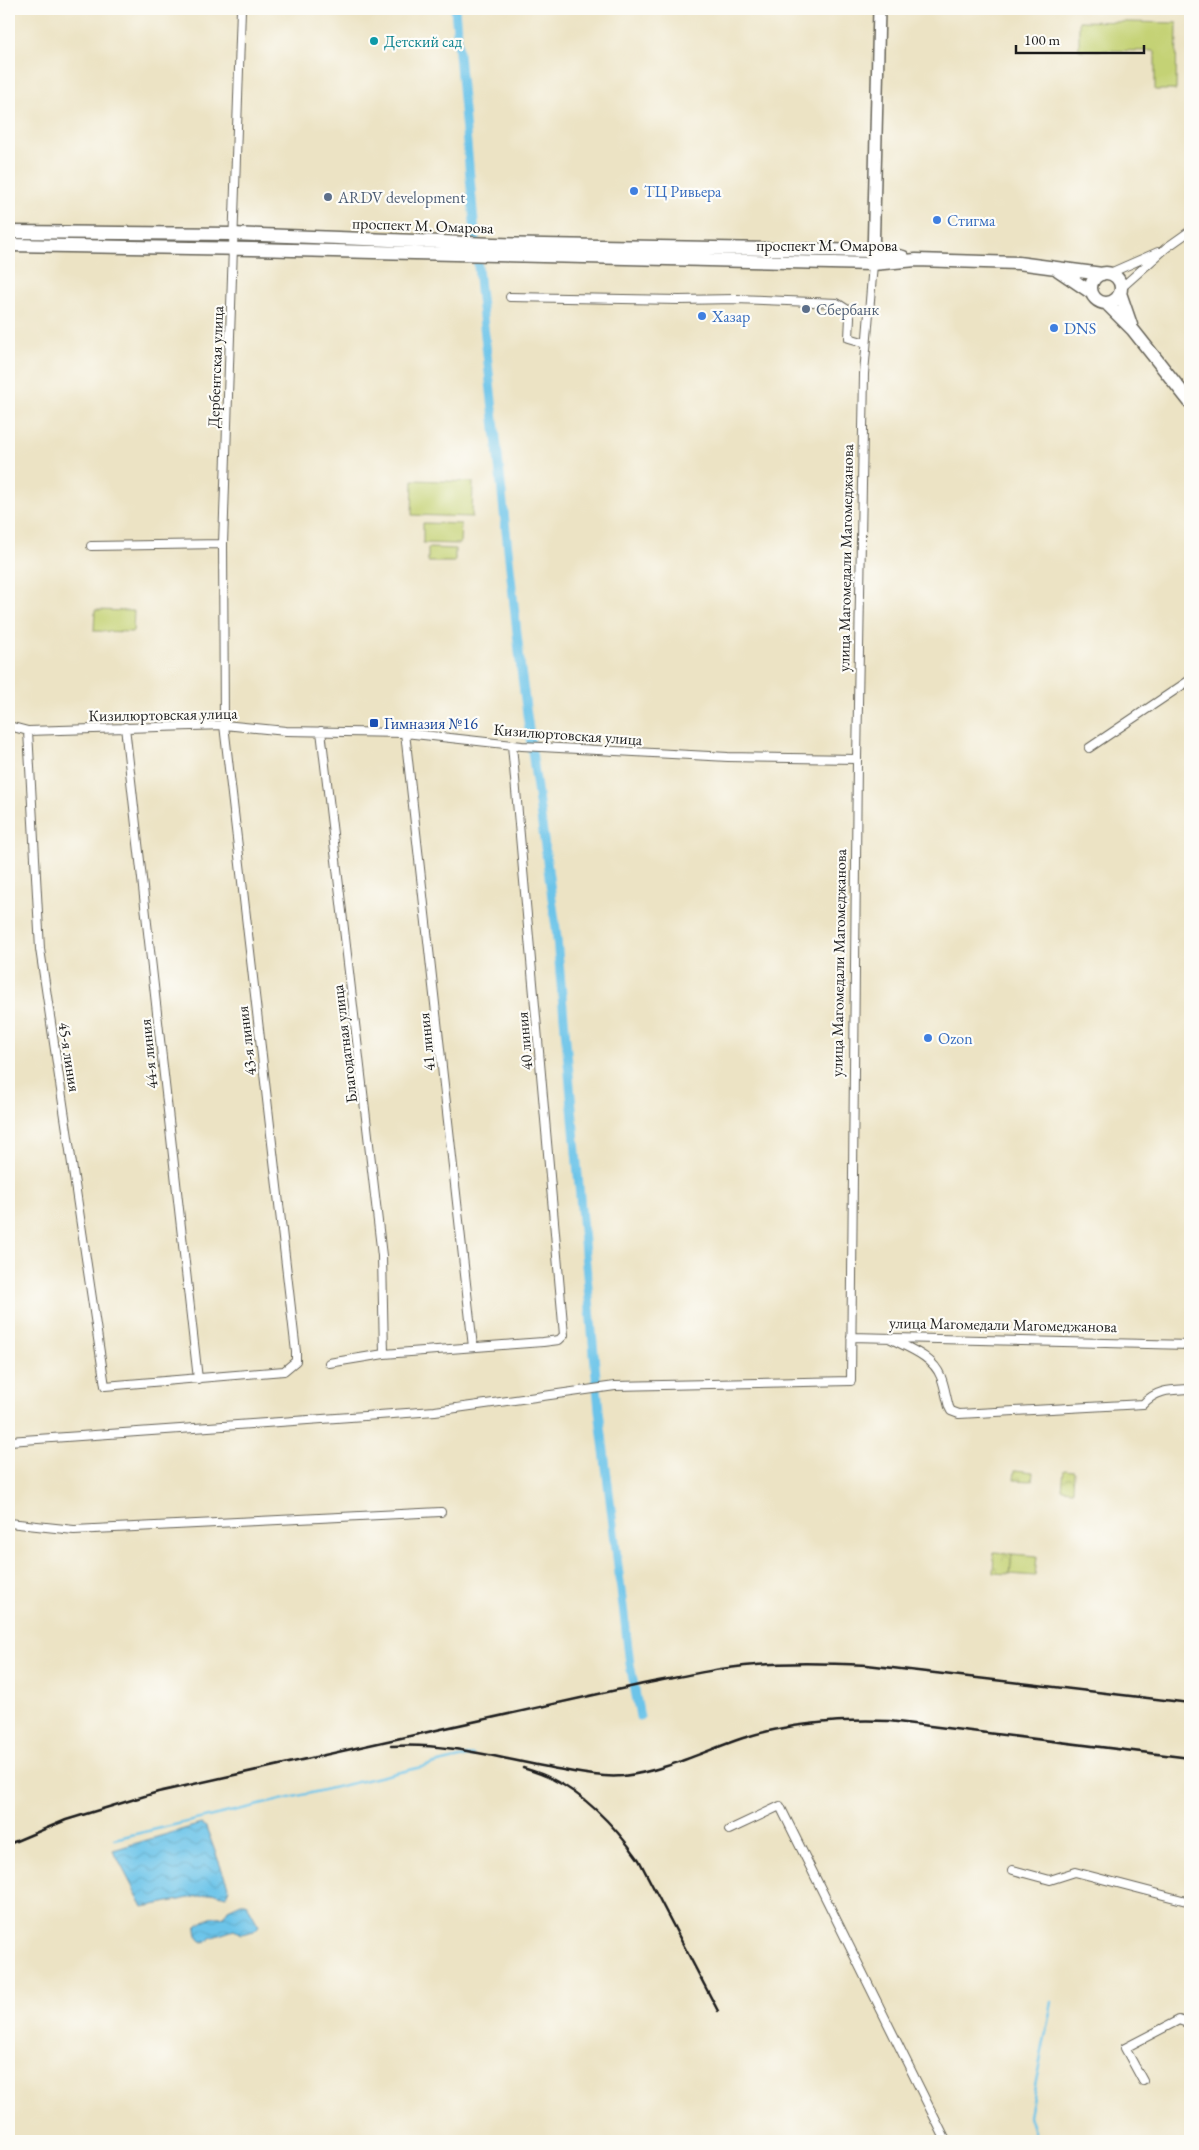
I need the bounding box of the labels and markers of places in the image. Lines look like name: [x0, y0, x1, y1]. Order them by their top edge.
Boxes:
place label: Детский сад: [384, 31, 463, 52]
marker: Детский сад: [368, 35, 380, 47]
place label: ТЦ Ривьера: [644, 181, 722, 202]
marker: ТЦ Ривьера: [628, 185, 640, 197]
place label: ARDV development: [337, 187, 465, 208]
marker: ARDV development: [322, 191, 334, 203]
place label: Стигма: [947, 210, 996, 231]
marker: Стигма: [931, 214, 943, 226]
place label: Сбербанк: [816, 299, 879, 320]
marker: Сбербанк: [800, 303, 812, 315]
place label: Хазар: [711, 306, 750, 327]
marker: Хазар: [696, 310, 708, 322]
place label: DNS: [1064, 318, 1096, 339]
marker: DNS: [1048, 322, 1060, 334]
place label: Гимназия №16: [384, 713, 478, 734]
marker: Гимназия №16: [368, 717, 380, 729]
place label: Ozon: [938, 1028, 973, 1049]
marker: Ozon: [922, 1032, 934, 1044]

